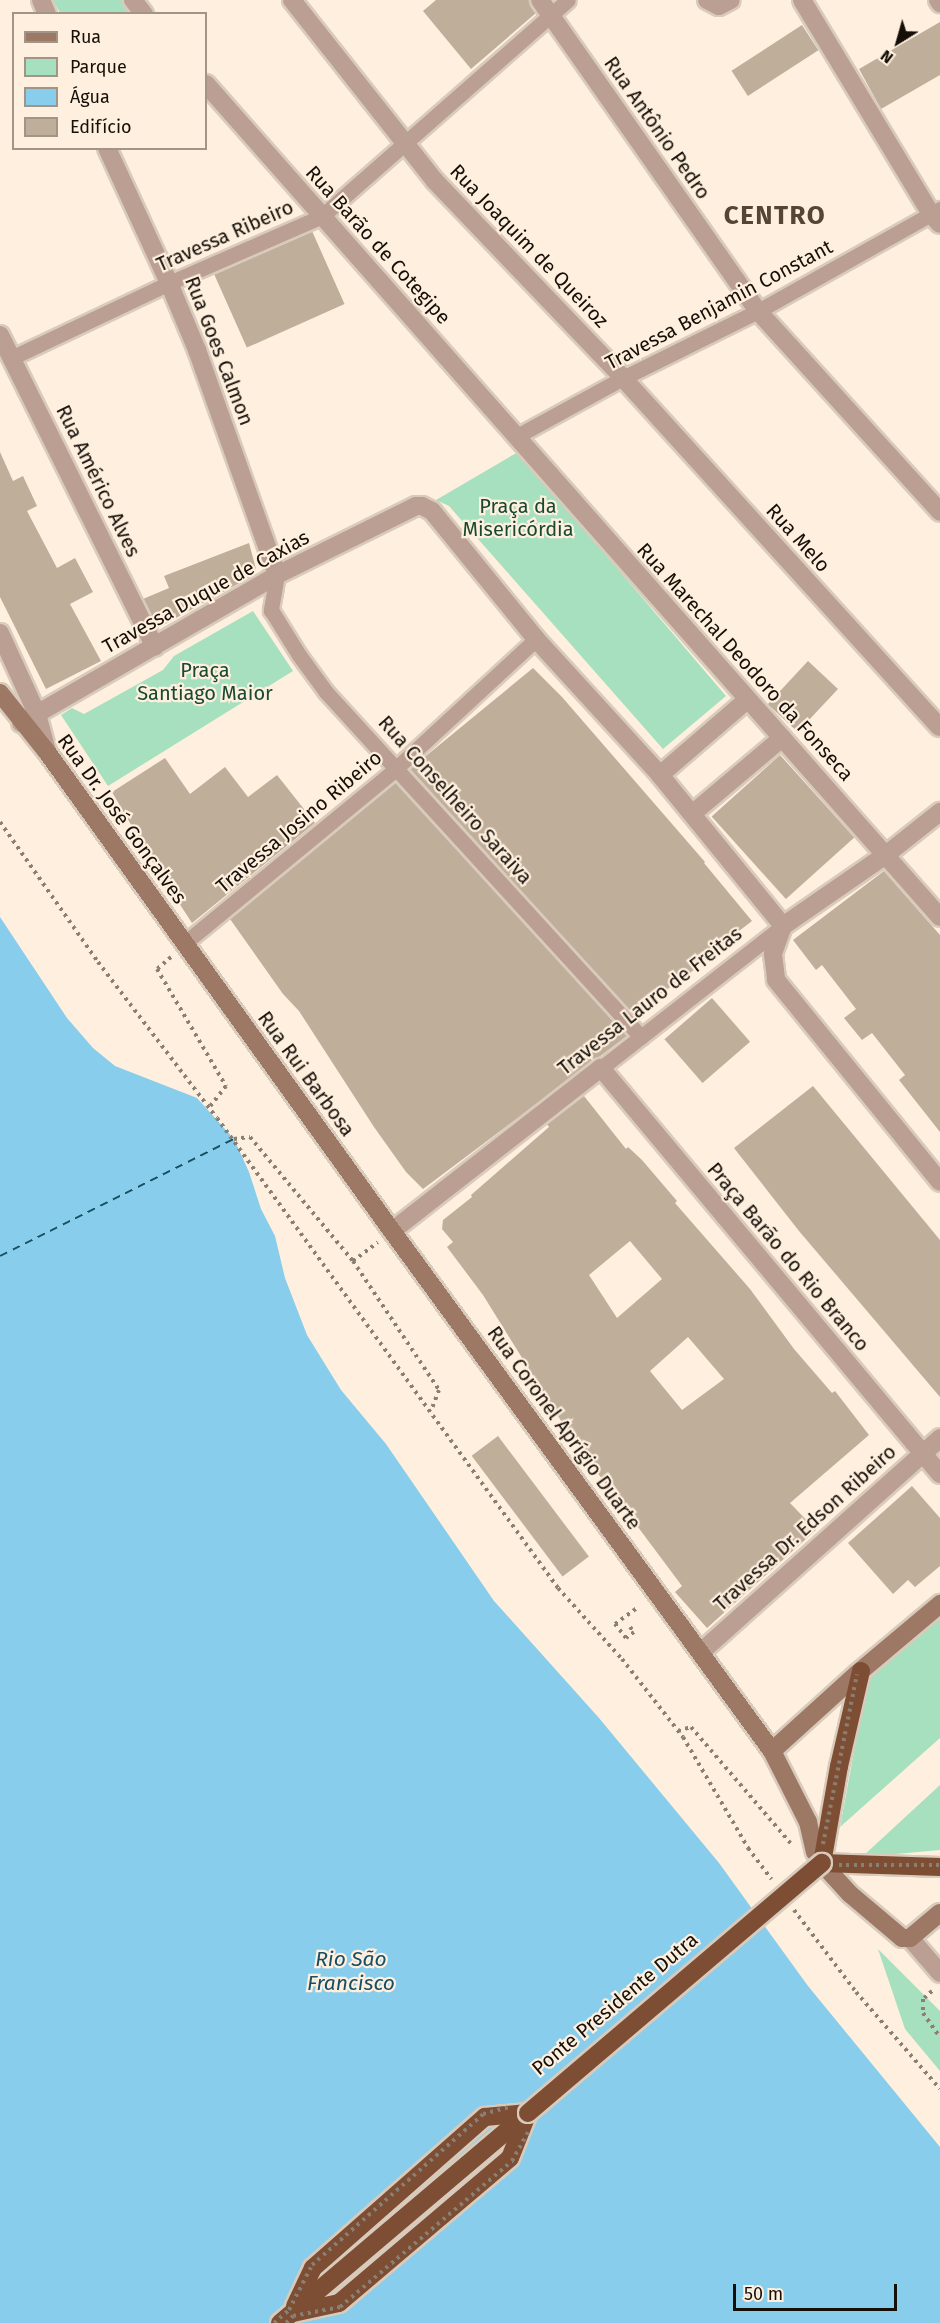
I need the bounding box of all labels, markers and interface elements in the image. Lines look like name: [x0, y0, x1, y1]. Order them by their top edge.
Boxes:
legend: [12, 12, 207, 150]
north arrow: [868, 12, 928, 72]
text: Rua: [70, 26, 101, 48]
text: N: [877, 46, 897, 68]
street label: Rua Antônio Pedro: [599, 52, 715, 204]
text: Parque: [70, 56, 127, 78]
text: Água: [70, 86, 110, 108]
text: Edifício: [70, 116, 132, 138]
street label: Rua Joaquim de Queiroz: [445, 159, 613, 333]
street label: Rua Barão de Cotegipe: [300, 161, 456, 329]
street label: Travessa Ribeiro: [153, 195, 297, 277]
district label: CENTRO: [724, 200, 826, 232]
street label: Travessa Benjamin Constant: [601, 235, 837, 375]
street label: Rua Goes Calmon: [180, 273, 258, 429]
street label: Rua Américo Alves: [51, 401, 145, 561]
park label: Praça da Misericórdia: [462, 495, 574, 542]
street label: Rua Melo: [761, 499, 835, 577]
street label: Travessa Duque de Caxias: [99, 525, 313, 659]
street label: Rua Marechal Deodoro da Fonseca: [632, 538, 858, 786]
park label: Praça Santiago Maior: [137, 658, 273, 705]
street label: Rua Conselheiro Saraiva: [373, 711, 537, 889]
street label: Rua Dr. José Gonçalves: [52, 729, 192, 909]
street label: Travessa Josino Ribeiro: [211, 746, 387, 898]
street label: Travessa Lauro de Freitas: [553, 922, 747, 1080]
street label: Rua Rui Barbosa: [253, 1007, 359, 1141]
street label: Praça Barão do Rio Branco: [702, 1158, 874, 1356]
street label: Rua Coronel Aprígio Duarte: [482, 1322, 646, 1534]
street label: Travessa Dr. Edson Ribeiro: [709, 1440, 901, 1616]
street label: Ponte Presidente Dutra: [527, 1928, 703, 2080]
water label: Rio São Francisco: [307, 1946, 395, 1996]
scale bar: [736, 2272, 900, 2310]
text: 50 m: [744, 2283, 783, 2305]

